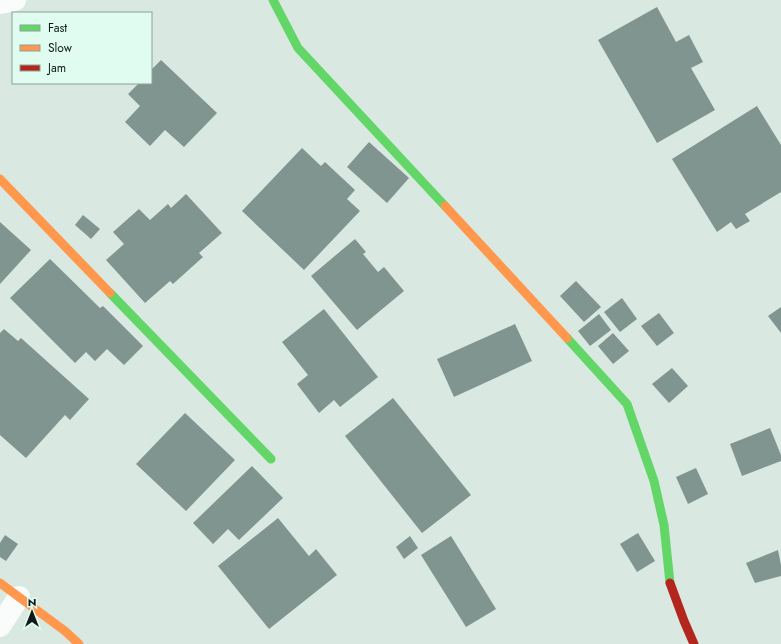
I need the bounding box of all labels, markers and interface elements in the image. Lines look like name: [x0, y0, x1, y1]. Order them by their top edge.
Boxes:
legend: [12, 12, 152, 84]
text: Fast: [48, 19, 67, 37]
text: Slow: [48, 39, 73, 57]
text: Jam: [46, 59, 66, 77]
north arrow: [12, 592, 52, 632]
text: N: [28, 594, 36, 610]

